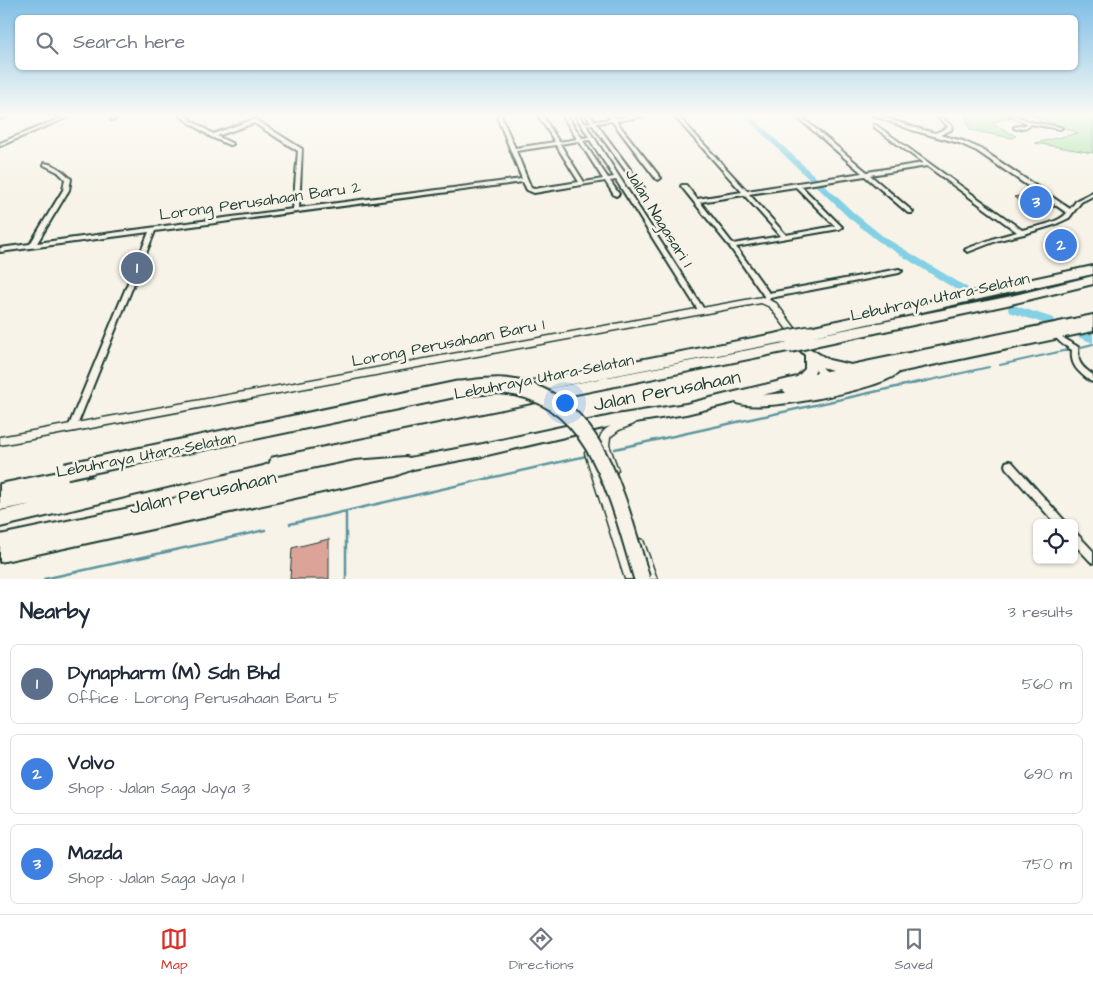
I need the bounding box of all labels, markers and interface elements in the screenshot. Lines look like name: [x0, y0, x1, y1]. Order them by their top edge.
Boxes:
search box: [15, 15, 1078, 70]
icon: search: [33, 29, 61, 57]
text: Search here: [73, 29, 185, 56]
street label: Jalan Nagasari 1: [619, 165, 698, 272]
street label: Lorong Perusahaan Baru 2: [158, 176, 362, 227]
pin: 3: [1020, 183, 1052, 221]
pin: 2: [1045, 226, 1077, 264]
pin: 1: [121, 249, 153, 287]
street label: Lebuhraya Utara–Selatan: [848, 267, 1032, 328]
street label: Lorong Perusahaan Baru 1: [350, 313, 547, 373]
street label: Lebuhraya Utara–Selatan: [452, 349, 636, 406]
street label: Jalan Perusahaan: [591, 363, 743, 419]
your location: [552, 390, 578, 416]
street label: Lebuhraya Utara–Selatan: [54, 427, 238, 484]
street label: Jalan Perusahaan: [127, 464, 279, 522]
map controls: [1033, 519, 1078, 564]
button: locate: [1033, 519, 1078, 564]
text: Nearby: [20, 597, 90, 626]
text: 3 results: [1008, 601, 1073, 623]
text: Dynapharm (M) Sdn Bhd: [68, 660, 280, 687]
text: 1: [36, 673, 38, 695]
text: 560 m: [1022, 673, 1072, 695]
text: Office · Lorong Perusahaan Baru 5: [68, 687, 339, 709]
text: Volvo: [68, 750, 114, 777]
text: 2: [32, 763, 42, 785]
text: 690 m: [1024, 763, 1072, 785]
text: Shop · Jalan Saga Jaya 3: [68, 777, 250, 799]
text: Mazda: [68, 840, 122, 867]
text: 3: [33, 853, 41, 875]
text: 750 m: [1022, 853, 1072, 875]
text: Shop · Jalan Saga Jaya 1: [68, 867, 244, 889]
tab: Map: [160, 925, 188, 975]
tab: Directions: [509, 925, 574, 975]
tab: Saved: [895, 925, 933, 975]

